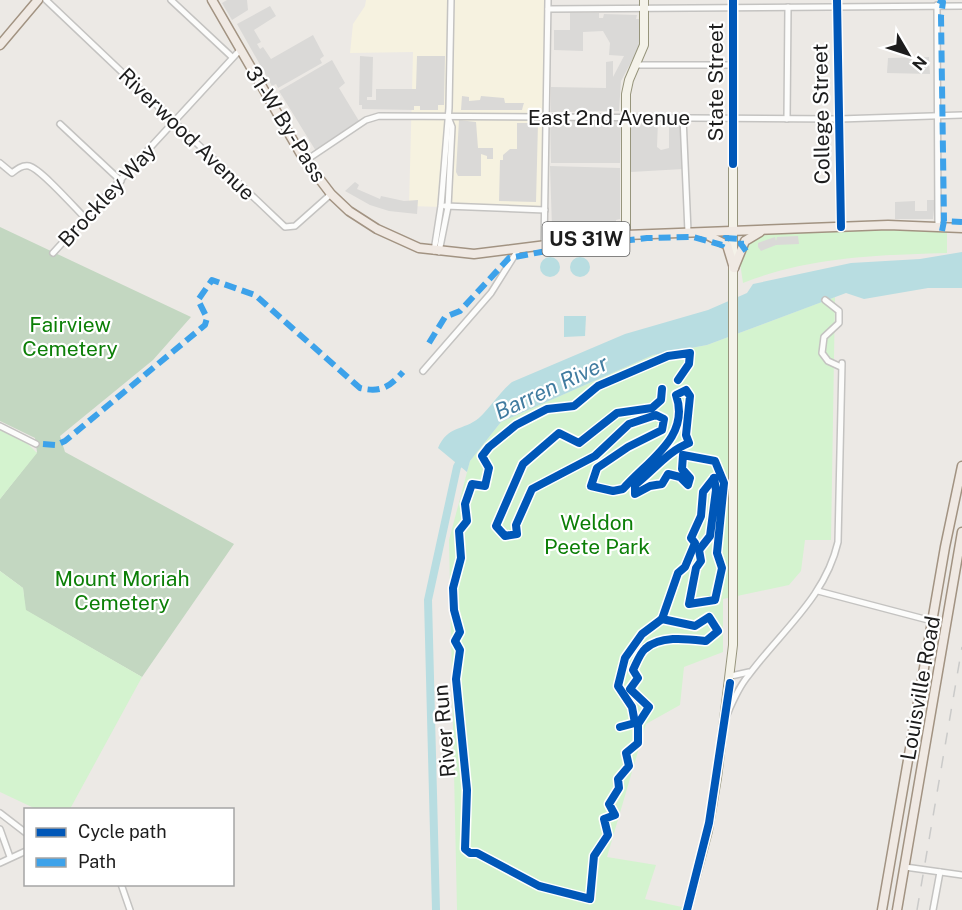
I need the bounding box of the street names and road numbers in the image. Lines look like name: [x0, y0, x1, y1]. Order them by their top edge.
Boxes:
street label: State Street: [703, 22, 728, 142]
street label: College Street: [807, 43, 835, 185]
street label: 31-W By-Pass: [240, 61, 332, 187]
street label: Riverwood Avenue: [114, 63, 260, 205]
street label: East 2nd Avenue: [528, 105, 690, 130]
street label: Brockley Way: [53, 138, 161, 252]
road number: US 31W: [542, 222, 630, 256]
street label: Louisville Road: [895, 614, 945, 762]
street label: River Run: [427, 683, 461, 779]

